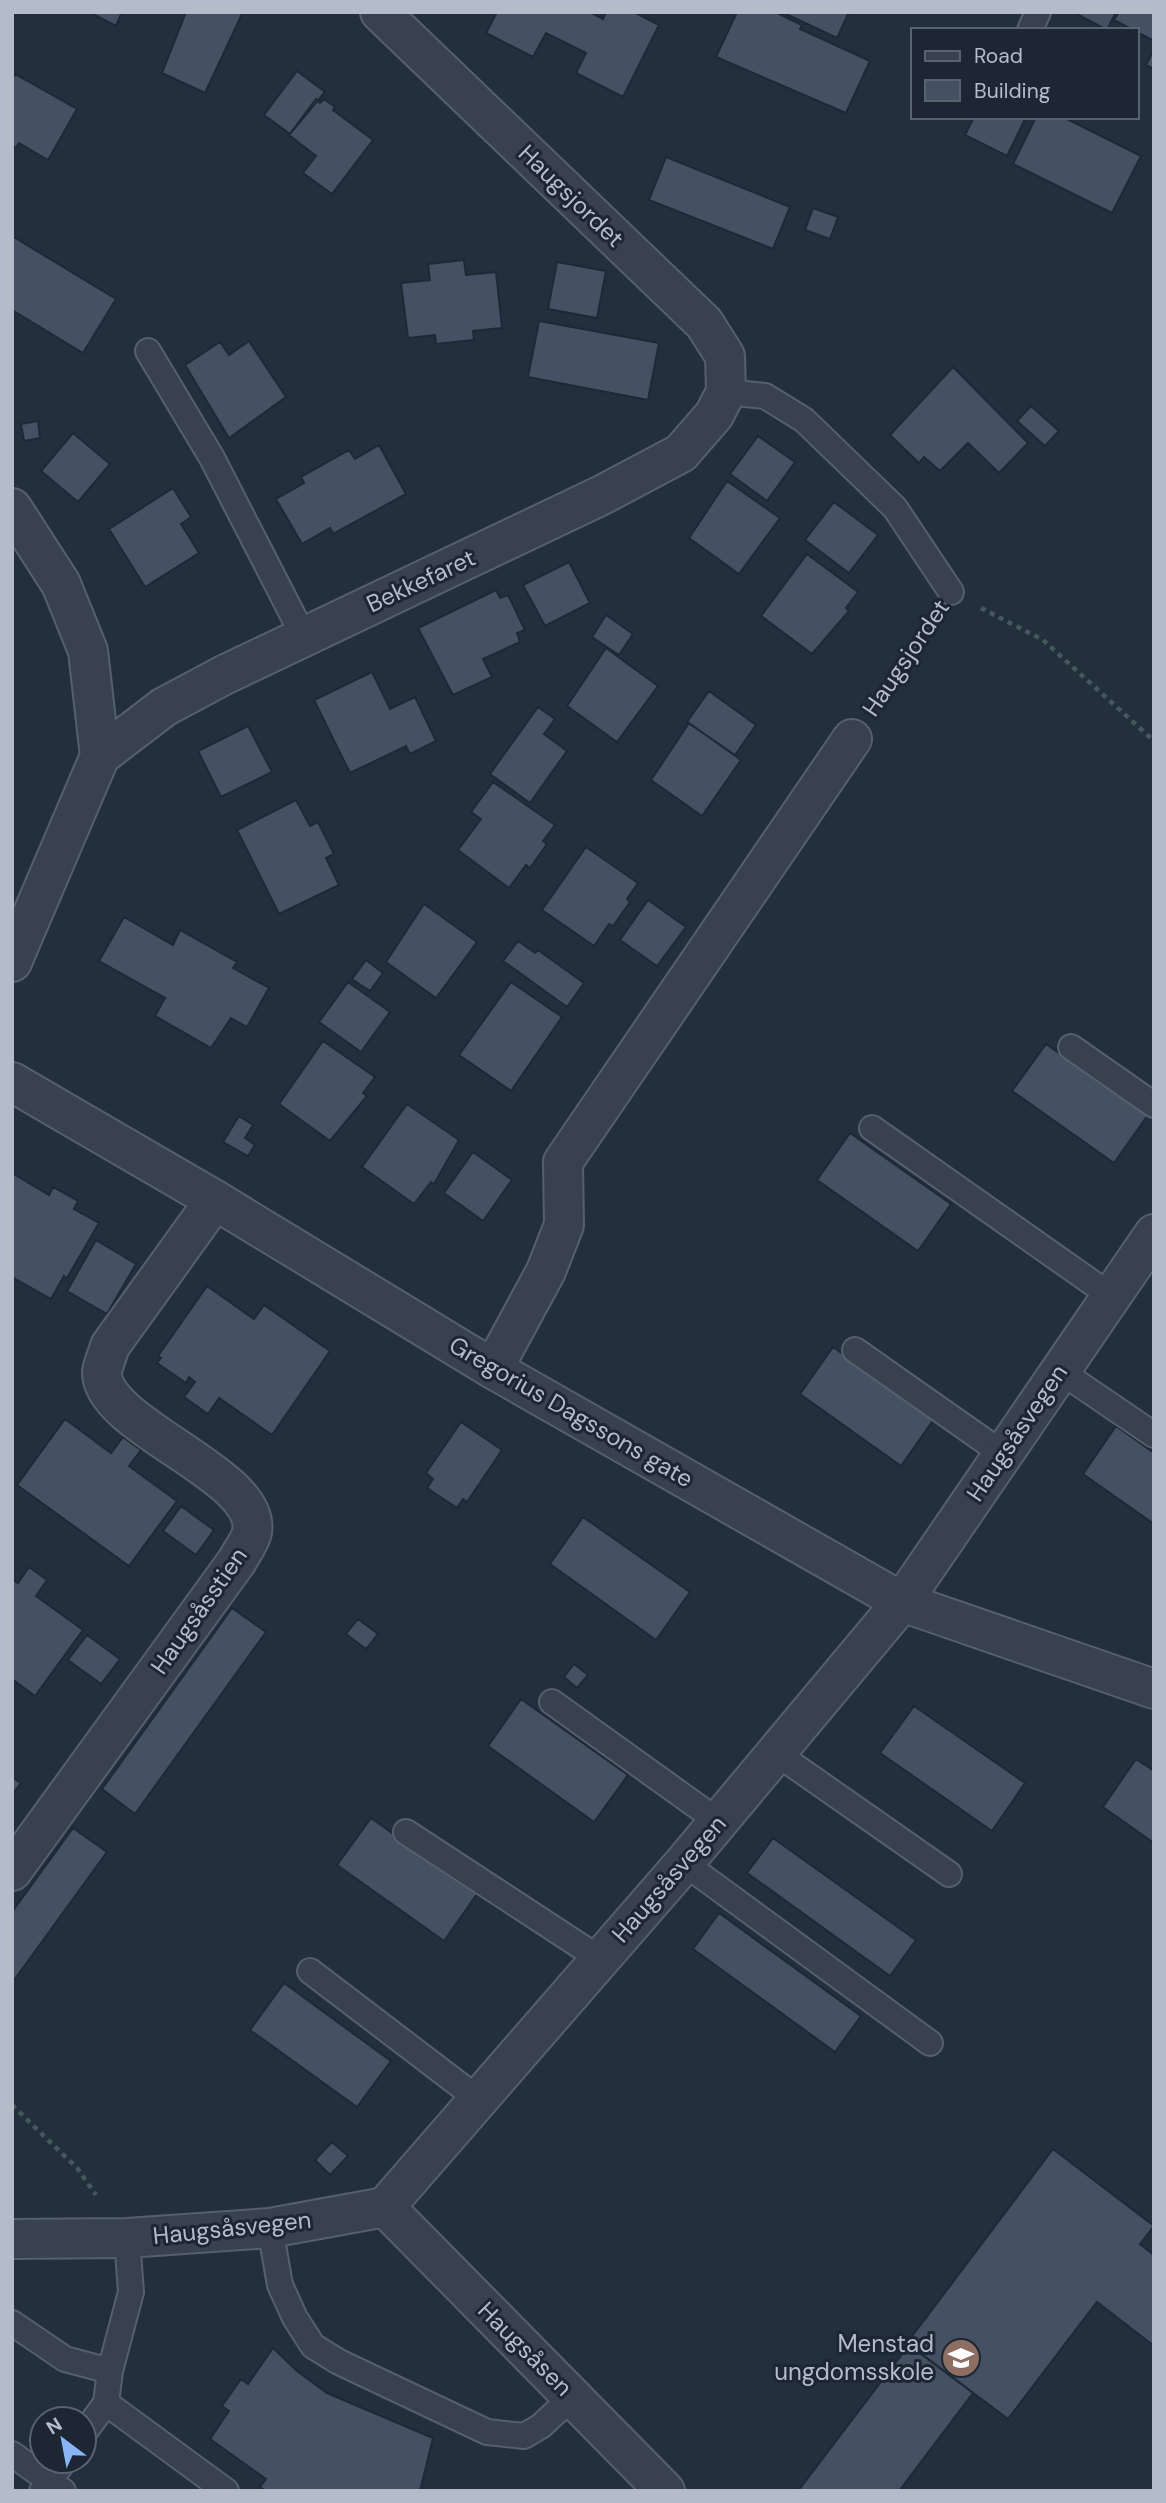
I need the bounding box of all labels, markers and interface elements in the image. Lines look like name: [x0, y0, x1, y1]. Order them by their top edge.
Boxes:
legend: [911, 28, 1138, 119]
text: Road: [974, 42, 1023, 70]
text: Building: [974, 77, 1051, 105]
street label: Haugsjordet: [512, 138, 631, 254]
street label: Bekkefaret: [361, 542, 480, 619]
street label: Haugsjordet: [855, 593, 956, 722]
street label: Gregorius Dagssons gate: [444, 1329, 699, 1494]
street label: Haugsåsvegen: [959, 1358, 1074, 1507]
street label: Haugsåsstien: [144, 1541, 254, 1680]
street label: Haugsåsvegen: [605, 1809, 732, 1949]
street label: Haugsåsvegen: [151, 2204, 313, 2251]
street label: Haugsåsen: [472, 2295, 579, 2402]
place label: Menstad ungdomsskole: [774, 2328, 934, 2387]
school or university icon: Menstad ungdomsskole: [940, 2337, 982, 2379]
north arrow: [28, 2405, 98, 2475]
text: N: [42, 2412, 67, 2440]

